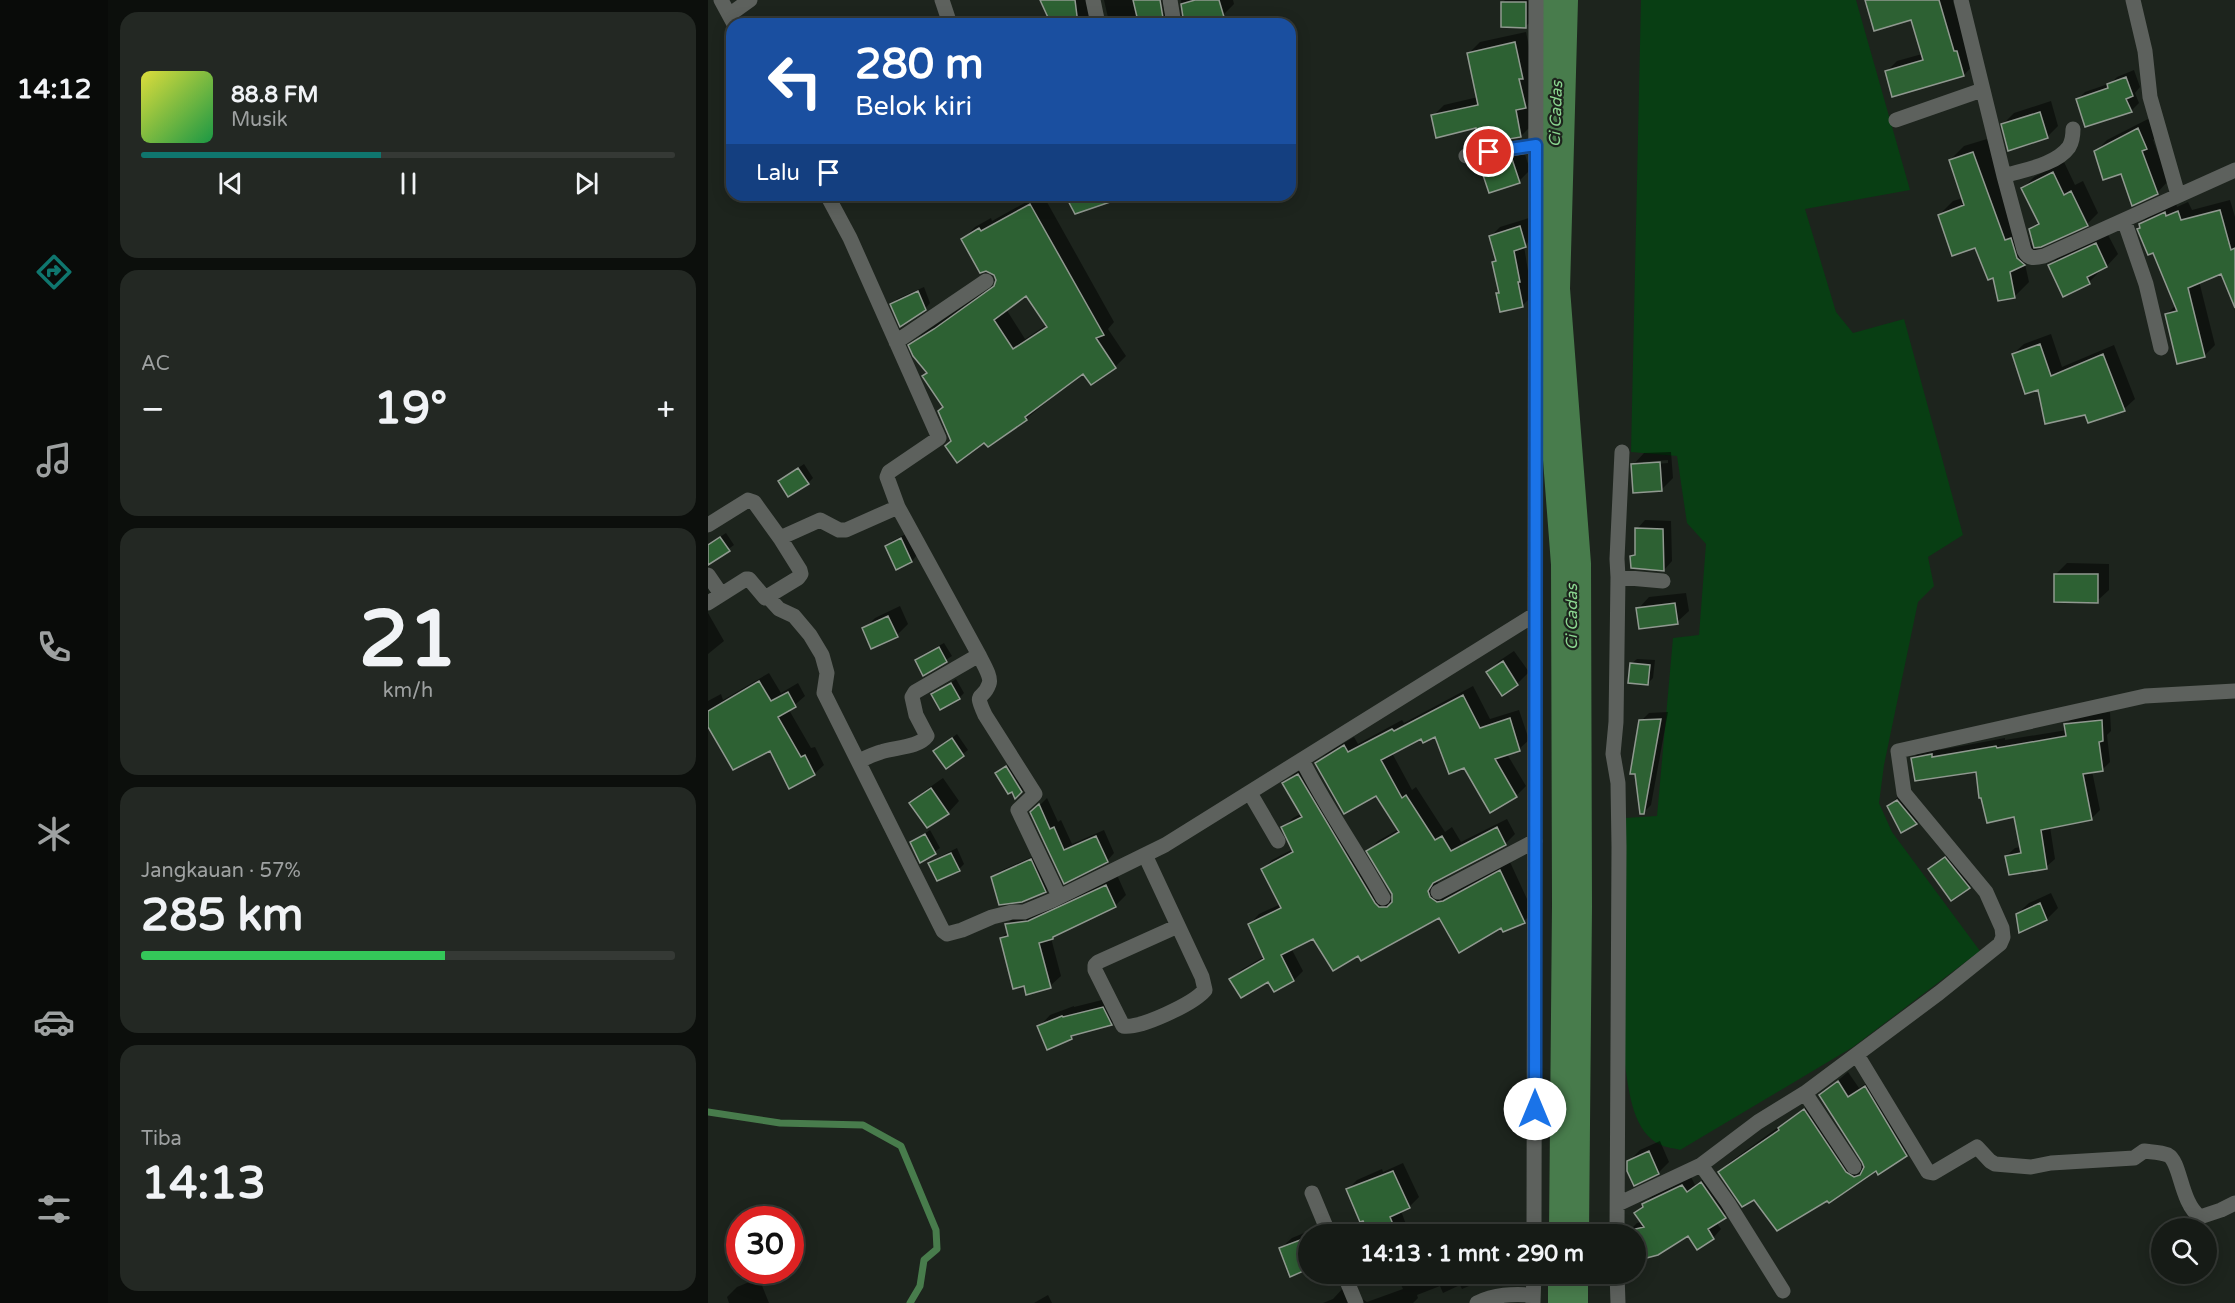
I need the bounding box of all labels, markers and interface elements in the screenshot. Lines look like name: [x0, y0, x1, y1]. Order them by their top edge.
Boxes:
text: 280 m: [855, 39, 984, 90]
icon: left: [756, 42, 834, 120]
text: 14:12: [17, 73, 91, 106]
water label: Ci Cadas: [1545, 79, 1567, 147]
text: 88.8 FM: [231, 82, 318, 108]
text: Belok kiri: [855, 90, 972, 123]
text: Musik: [231, 108, 288, 132]
pin: [1463, 126, 1514, 177]
icon: arrive: [1472, 135, 1505, 168]
icon: arrive: [812, 156, 845, 189]
text: Lalu: [756, 160, 800, 186]
icon: previous: [214, 167, 247, 200]
icon: pause: [392, 167, 425, 200]
icon: next: [570, 167, 603, 200]
icon: directions: [33, 251, 75, 293]
text: AC: [141, 352, 170, 376]
text: 19°: [374, 382, 447, 436]
text: −: [141, 390, 165, 429]
text: +: [656, 390, 675, 429]
icon: music: [33, 439, 75, 481]
water label: Ci Cadas: [1562, 583, 1582, 650]
text: 21: [359, 593, 457, 687]
icon: phone: [33, 626, 75, 668]
text: km/h: [383, 679, 433, 703]
icon: climate: [33, 813, 75, 855]
text: Jangkauan · 57%: [141, 859, 301, 883]
text: 285 km: [141, 889, 303, 943]
icon: car: [33, 1001, 75, 1043]
position arrow: [1503, 1077, 1567, 1141]
text: Tiba: [141, 1127, 182, 1151]
text: 14:13: [141, 1157, 266, 1211]
icon: filters: [33, 1188, 75, 1230]
speed limit sign: 30: [726, 1206, 804, 1284]
map controls: [2151, 1218, 2217, 1284]
button: search: [2151, 1218, 2217, 1284]
text: 14:13 · 1 mnt · 290 m: [1360, 1241, 1584, 1267]

